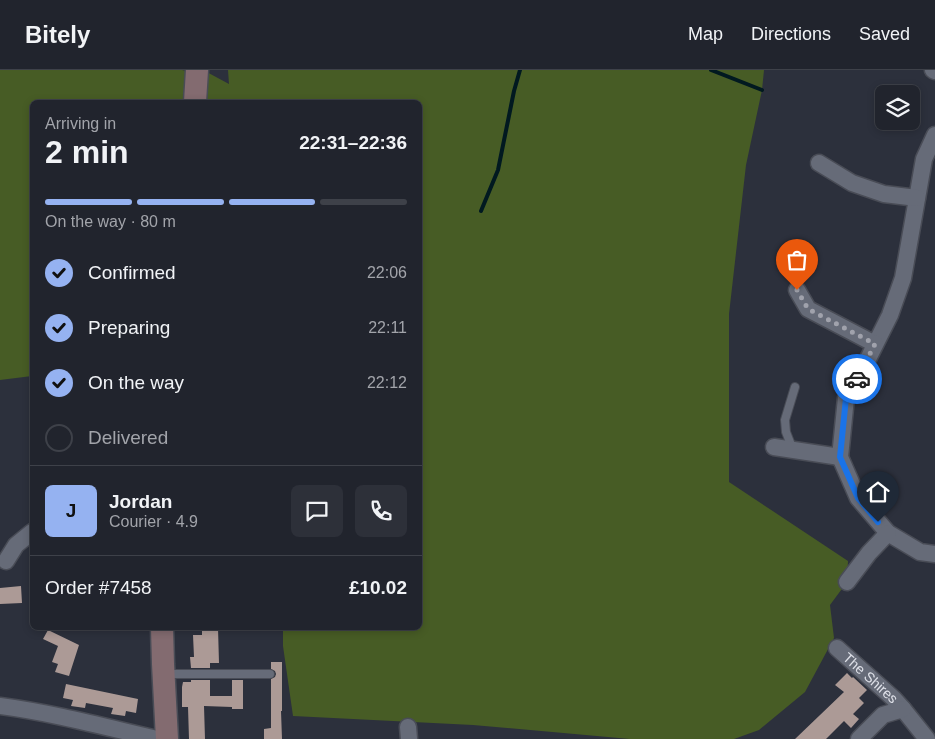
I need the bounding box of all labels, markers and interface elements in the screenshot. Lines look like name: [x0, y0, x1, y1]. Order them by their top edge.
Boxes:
text: Bitely: [25, 21, 90, 48]
text: Map: [688, 24, 723, 44]
text: Directions: [751, 24, 831, 44]
text: Saved: [859, 24, 910, 44]
map controls: [875, 85, 920, 130]
button: layers: [875, 85, 920, 130]
text: Arriving in: [45, 115, 116, 132]
text: 22:31–22:36: [299, 132, 407, 153]
text: 2 min: [45, 134, 129, 170]
text: On the way · 80 m: [45, 213, 176, 230]
pin: [776, 239, 818, 290]
icon: bag: [783, 246, 811, 274]
icon: check: [45, 259, 73, 287]
text: Confirmed: [88, 262, 176, 283]
text: 22:06: [367, 264, 407, 281]
icon: check: [45, 314, 73, 342]
text: Preparing: [88, 317, 170, 338]
text: 22:11: [368, 319, 407, 336]
courier: [832, 354, 882, 404]
icon: car: [843, 365, 871, 393]
icon: check: [45, 369, 73, 397]
text: On the way: [88, 372, 184, 393]
text: 22:12: [367, 374, 407, 391]
text: Delivered: [88, 427, 168, 448]
pin: [857, 471, 899, 522]
icon: home: [864, 478, 892, 506]
button: chat: [291, 485, 343, 537]
button: phone: [355, 485, 407, 537]
text: Jordan: [109, 491, 172, 512]
text: J: [66, 500, 76, 521]
text: Courier · 4.9: [109, 513, 198, 530]
text: Order #7458: [45, 577, 152, 598]
text: £10.02: [349, 577, 407, 598]
street label: The Shires: [840, 649, 901, 706]

